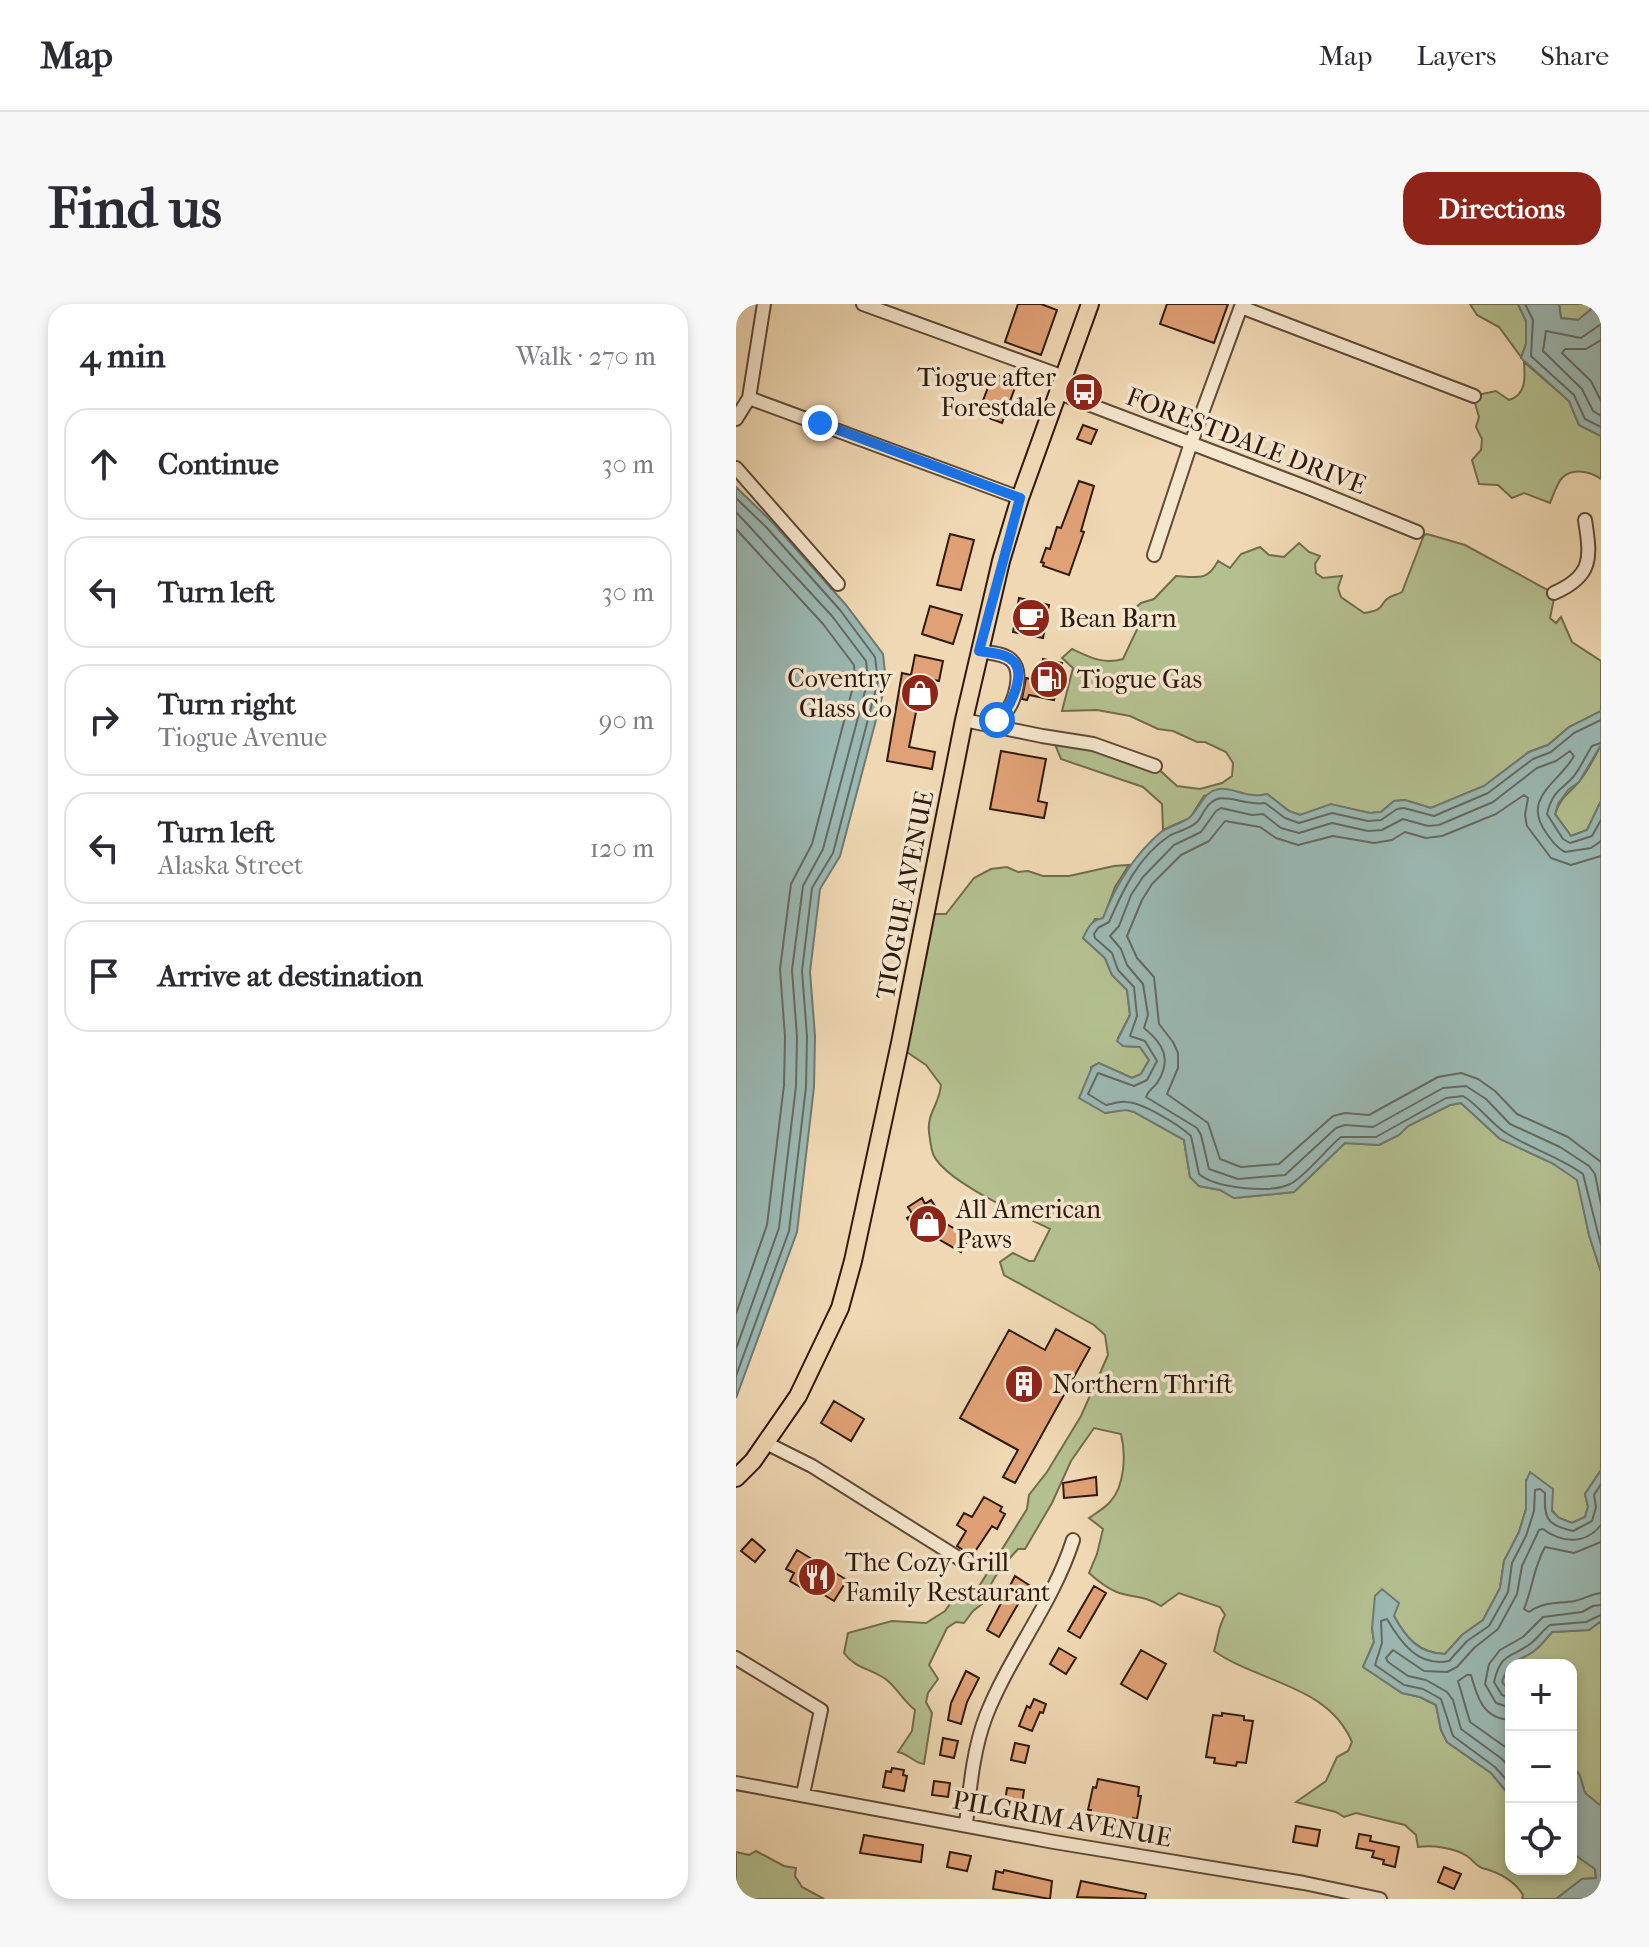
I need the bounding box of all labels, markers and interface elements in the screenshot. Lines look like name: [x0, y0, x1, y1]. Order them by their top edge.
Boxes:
text: Map: [40, 33, 113, 78]
text: Map: [1319, 39, 1372, 72]
text: Layers: [1416, 39, 1496, 72]
text: Share: [1540, 39, 1609, 72]
button: Directions: [1403, 172, 1601, 245]
text: Find us: [48, 176, 222, 241]
text: 4 min: [80, 336, 165, 376]
text: Walk · 270 m: [516, 341, 656, 372]
place label: Tiogue after Forestdale: [917, 362, 1056, 423]
bus stop icon: Tiogue after Forestdale: [1063, 371, 1105, 413]
street label: FORESTDALE DRIVE: [1122, 381, 1370, 501]
route end: [802, 405, 838, 441]
icon: ahead: [82, 442, 126, 486]
text: Continue: [158, 447, 279, 482]
text: 30 m: [602, 449, 654, 480]
icon: left: [82, 570, 126, 614]
text: Turn left: [158, 575, 275, 610]
text: 30 m: [602, 577, 654, 608]
cafe icon: Bean Barn: [1010, 597, 1052, 639]
place label: Bean Barn: [1059, 603, 1177, 634]
fuel station icon: Tiogue Gas: [1028, 658, 1070, 700]
place label: Coventry Glass Co: [787, 663, 893, 724]
place label: Tiogue Gas: [1077, 664, 1202, 695]
shop icon: Coventry Glass Co: [899, 672, 941, 714]
text: Turn right: [158, 687, 296, 722]
icon: right: [82, 698, 126, 742]
route start: [979, 702, 1015, 738]
text: 90 m: [599, 705, 654, 736]
text: Tiogue Avenue: [158, 722, 327, 753]
street label: TIOGUE AVENUE: [870, 788, 940, 1002]
text: Turn left: [158, 815, 275, 850]
icon: left: [82, 826, 126, 870]
text: 120 m: [590, 833, 654, 864]
text: Alaska Street: [158, 850, 303, 881]
icon: arrive: [82, 954, 126, 998]
text: Arrive at destination: [158, 959, 423, 994]
place label: All American Paws: [955, 1194, 1101, 1255]
shop icon: All American Paws: [907, 1203, 949, 1245]
building icon: Northern Thrift: [1003, 1363, 1045, 1405]
place label: Northern Thrift: [1052, 1369, 1234, 1400]
place label: The Cozy Grill Family Restaurant: [845, 1547, 1051, 1608]
restaurant icon: The Cozy Grill Family Restaurant: [796, 1556, 838, 1598]
map controls: [1505, 1659, 1577, 1875]
button: +: [1505, 1659, 1577, 1731]
button: −: [1505, 1731, 1577, 1803]
street label: PILGRIM AVENUE: [950, 1784, 1174, 1854]
button: locate: [1505, 1803, 1577, 1875]

